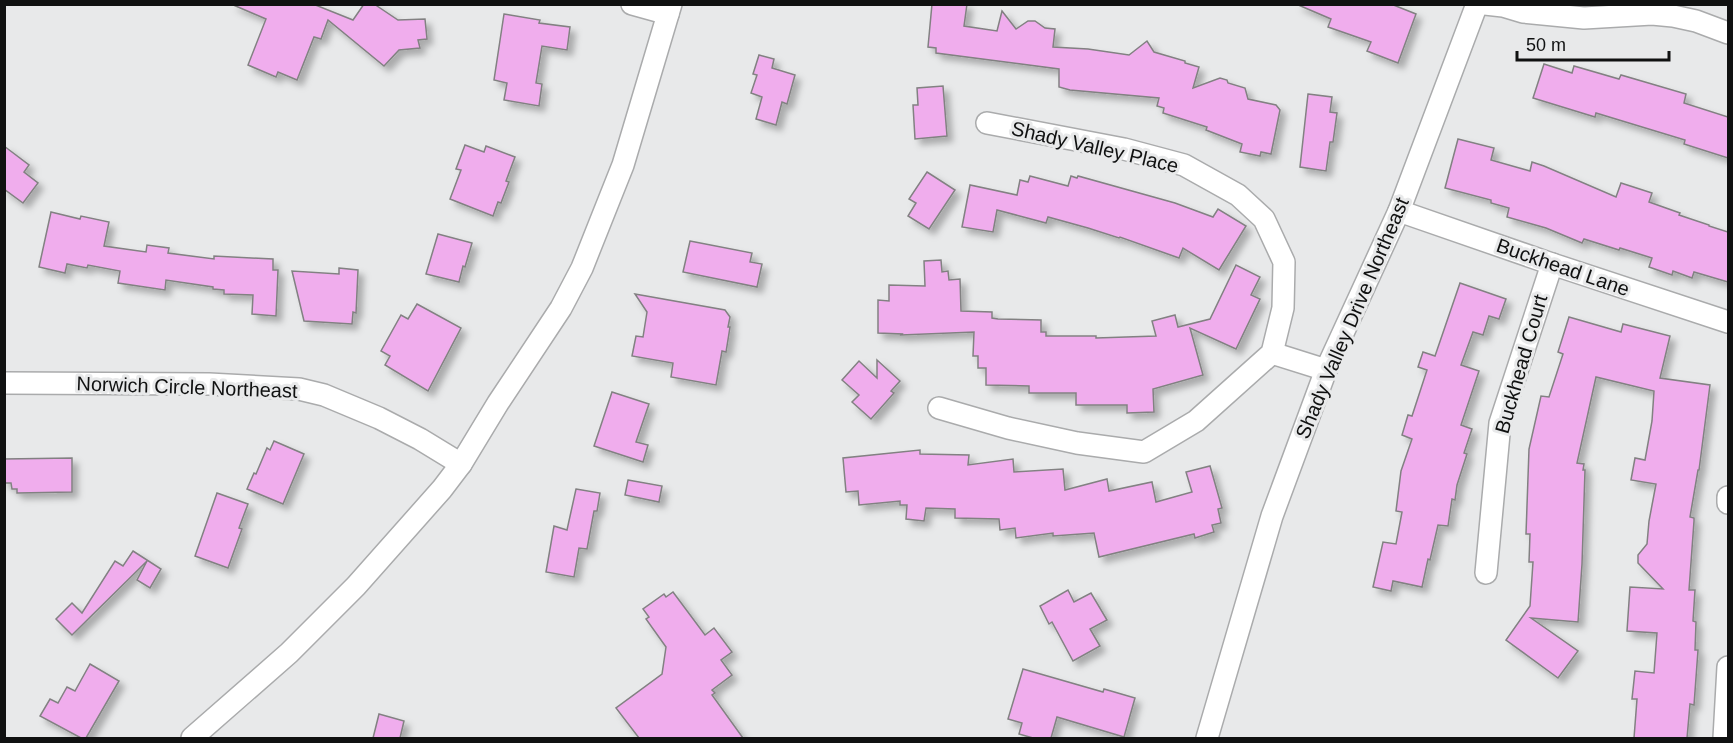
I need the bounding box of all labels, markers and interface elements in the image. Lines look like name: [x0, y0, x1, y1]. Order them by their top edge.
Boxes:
scale bar: [1517, 24, 1668, 62]
text: 50 m: [1526, 35, 1566, 55]
street label: Shady Valley Place: [1009, 117, 1181, 177]
street label: Shady Valley Drive Northeast: [1291, 194, 1413, 442]
street label: Buckhead Lane: [1494, 234, 1632, 300]
street label: Buckhead Court: [1491, 292, 1551, 436]
street label: Norwich Circle Northeast: [76, 372, 298, 402]

